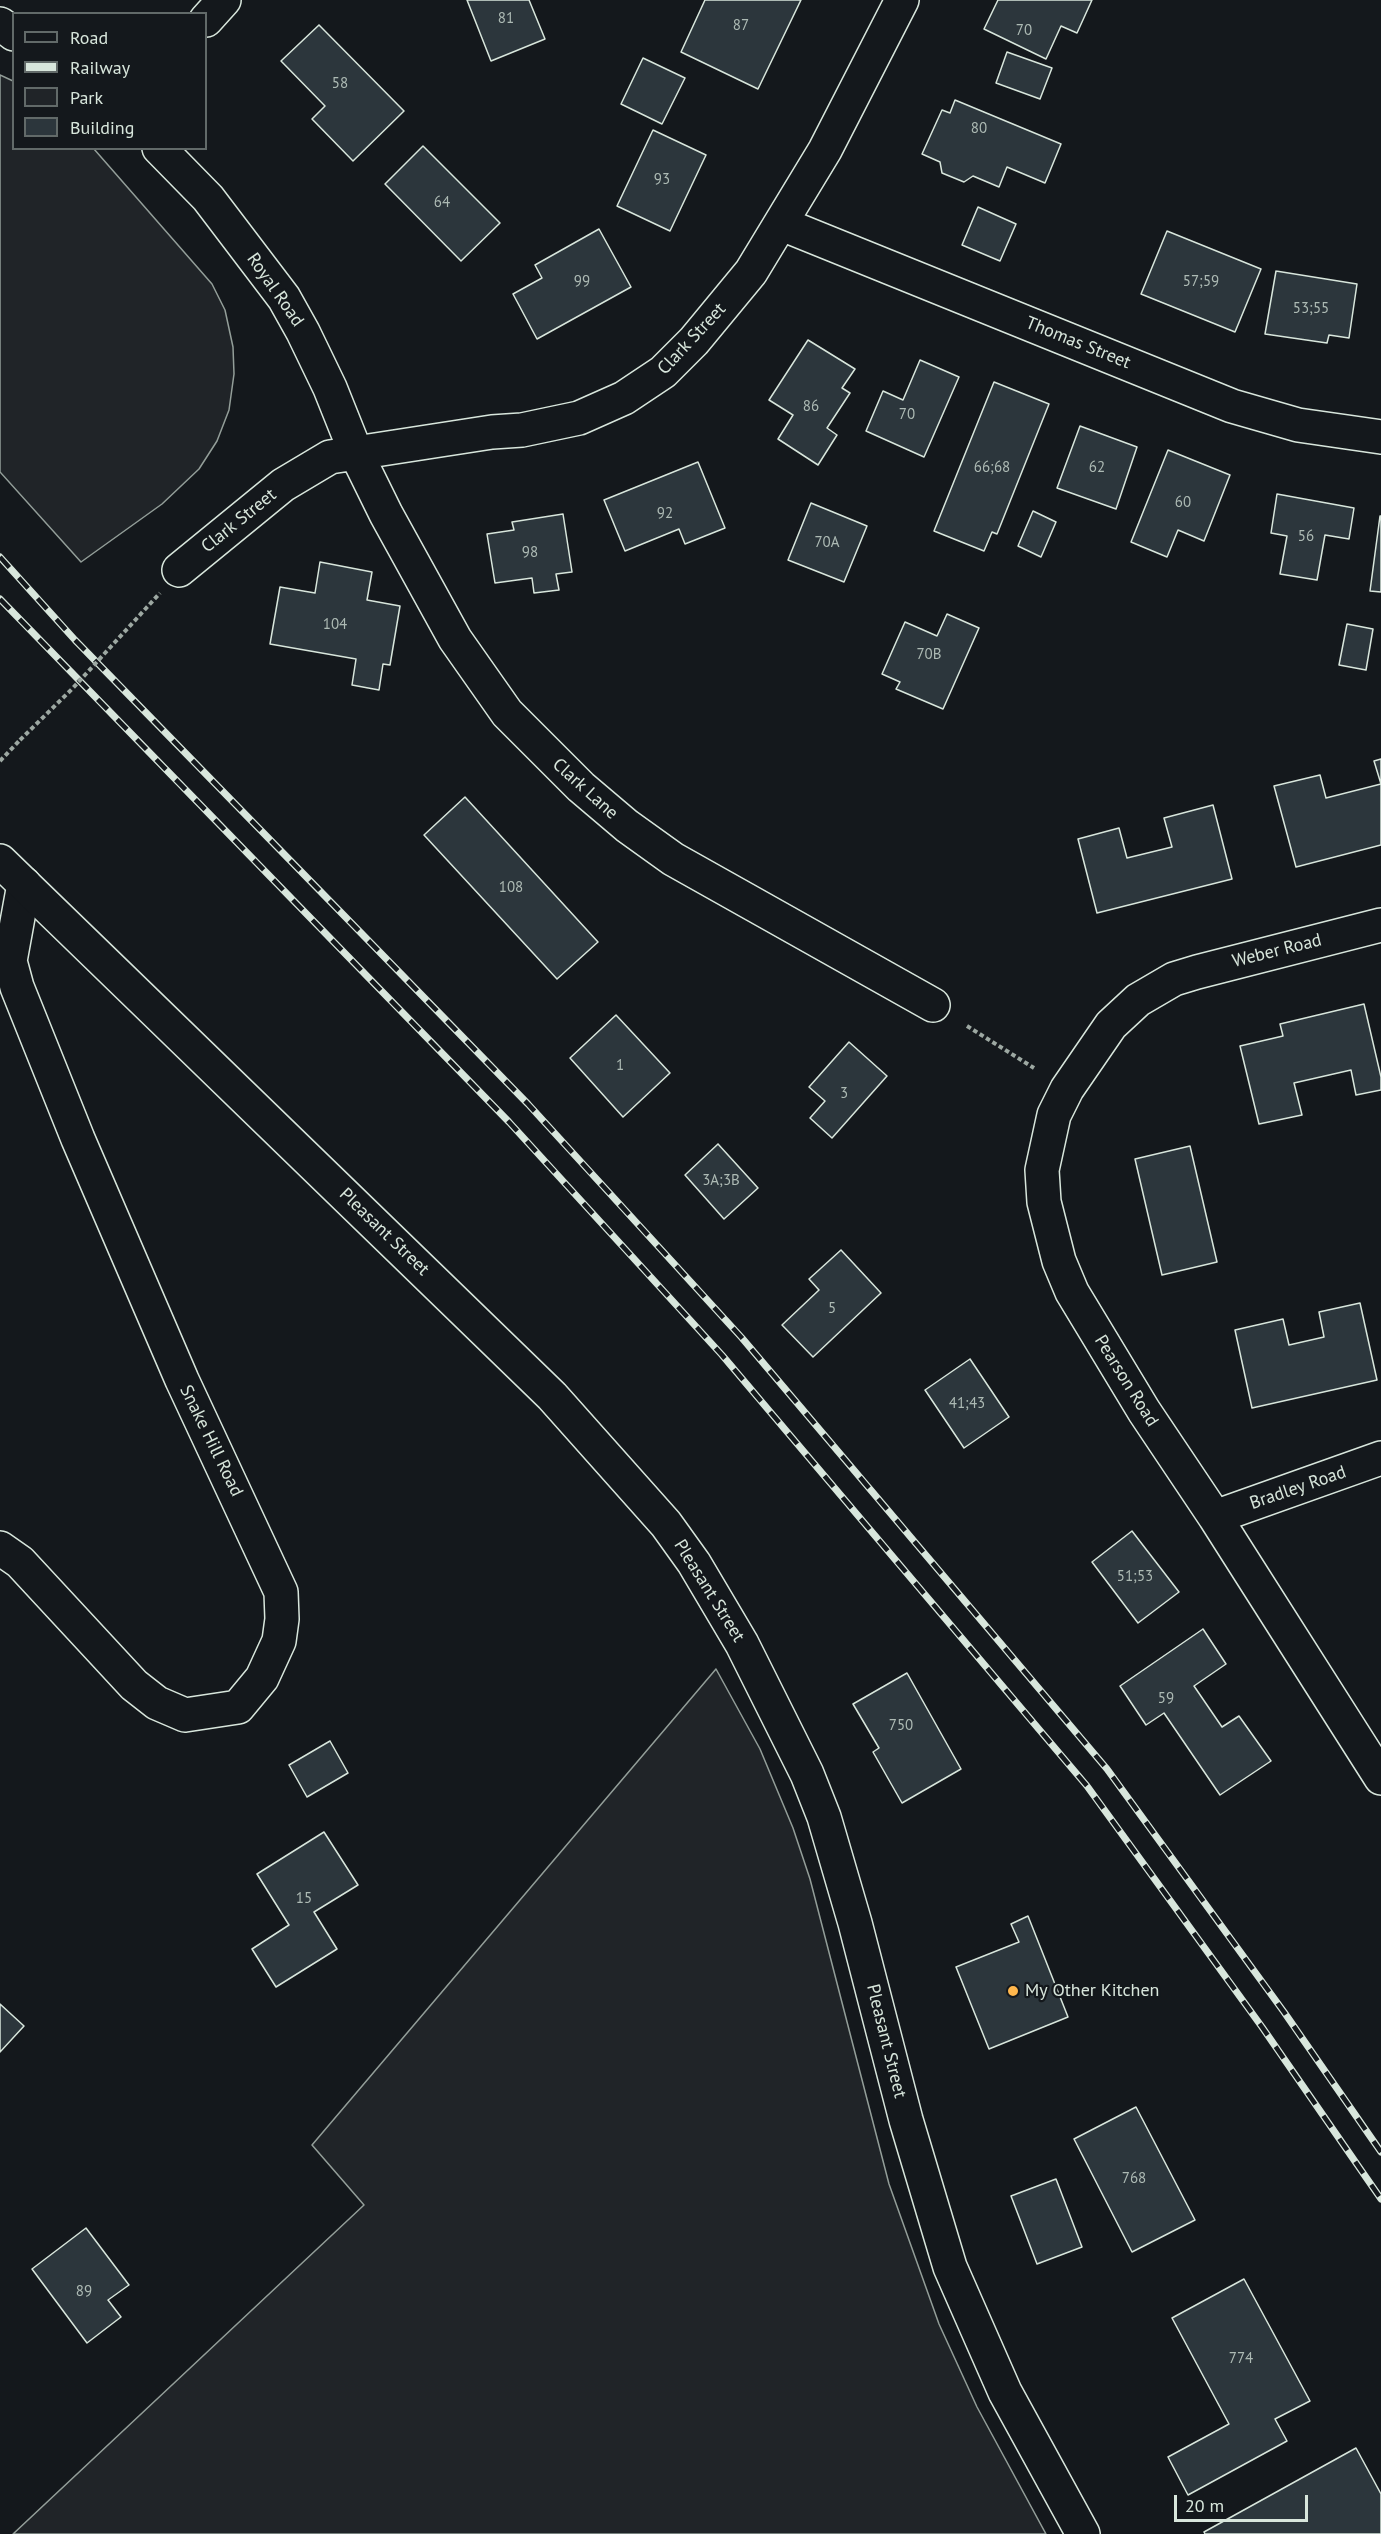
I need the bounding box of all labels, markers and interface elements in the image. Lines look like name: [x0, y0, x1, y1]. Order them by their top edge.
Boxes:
house number: 81: [498, 10, 514, 28]
legend: [12, 12, 207, 150]
house number: 87: [733, 17, 749, 35]
house number: 70: [1016, 22, 1032, 40]
text: Road: [70, 26, 108, 49]
text: Railway: [70, 56, 130, 79]
house number: 58: [332, 75, 348, 93]
text: Park: [70, 86, 103, 109]
text: Building: [70, 116, 134, 139]
house number: 80: [971, 120, 987, 138]
house number: 93: [654, 171, 670, 189]
house number: 64: [434, 194, 450, 212]
street label: Royal Road: [242, 249, 308, 331]
house number: 99: [574, 273, 590, 291]
house number: 57;59: [1183, 273, 1219, 291]
street label: Clark Street: [653, 299, 731, 379]
house number: 53;55: [1293, 300, 1329, 318]
street label: Thomas Street: [1022, 312, 1134, 374]
house number: 86: [803, 398, 819, 416]
house number: 70: [899, 406, 915, 424]
house number: 66;68: [974, 459, 1010, 477]
house number: 62: [1089, 459, 1105, 477]
street label: Clark Street: [197, 484, 281, 558]
house number: 60: [1175, 494, 1191, 512]
house number: 92: [657, 505, 673, 523]
house number: 56: [1298, 528, 1314, 546]
house number: 70A: [814, 534, 840, 552]
house number: 98: [522, 544, 538, 562]
house number: 104: [323, 616, 347, 634]
house number: 70B: [916, 646, 942, 664]
street label: Clark Lane: [548, 754, 622, 824]
house number: 108: [499, 879, 523, 897]
street label: Weber Road: [1230, 929, 1324, 973]
house number: 1: [616, 1057, 624, 1075]
house number: 3: [840, 1085, 848, 1103]
house number: 3A;3B: [702, 1172, 740, 1190]
street label: Pleasant Street: [335, 1184, 433, 1280]
house number: 5: [828, 1300, 836, 1318]
street label: Pearson Road: [1089, 1331, 1163, 1431]
street label: Snake Hill Road: [175, 1382, 247, 1500]
house number: 41;43: [949, 1395, 985, 1413]
street label: Bradley Road: [1247, 1461, 1349, 1515]
street label: Pleasant Street: [669, 1536, 749, 1646]
house number: 51;53: [1117, 1568, 1153, 1586]
house number: 59: [1158, 1690, 1174, 1708]
house number: 750: [889, 1717, 913, 1735]
house number: 15: [296, 1890, 312, 1908]
place label: My Other Kitchen: [1025, 1980, 1159, 2002]
street label: Pleasant Street: [861, 1982, 911, 2100]
marker: My Other Kitchen: [1006, 1984, 1020, 1998]
house number: 768: [1122, 2170, 1146, 2188]
house number: 89: [76, 2283, 92, 2301]
house number: 774: [1229, 2350, 1253, 2368]
scale bar: [1177, 2483, 1310, 2521]
text: 20 m: [1185, 2494, 1224, 2517]

